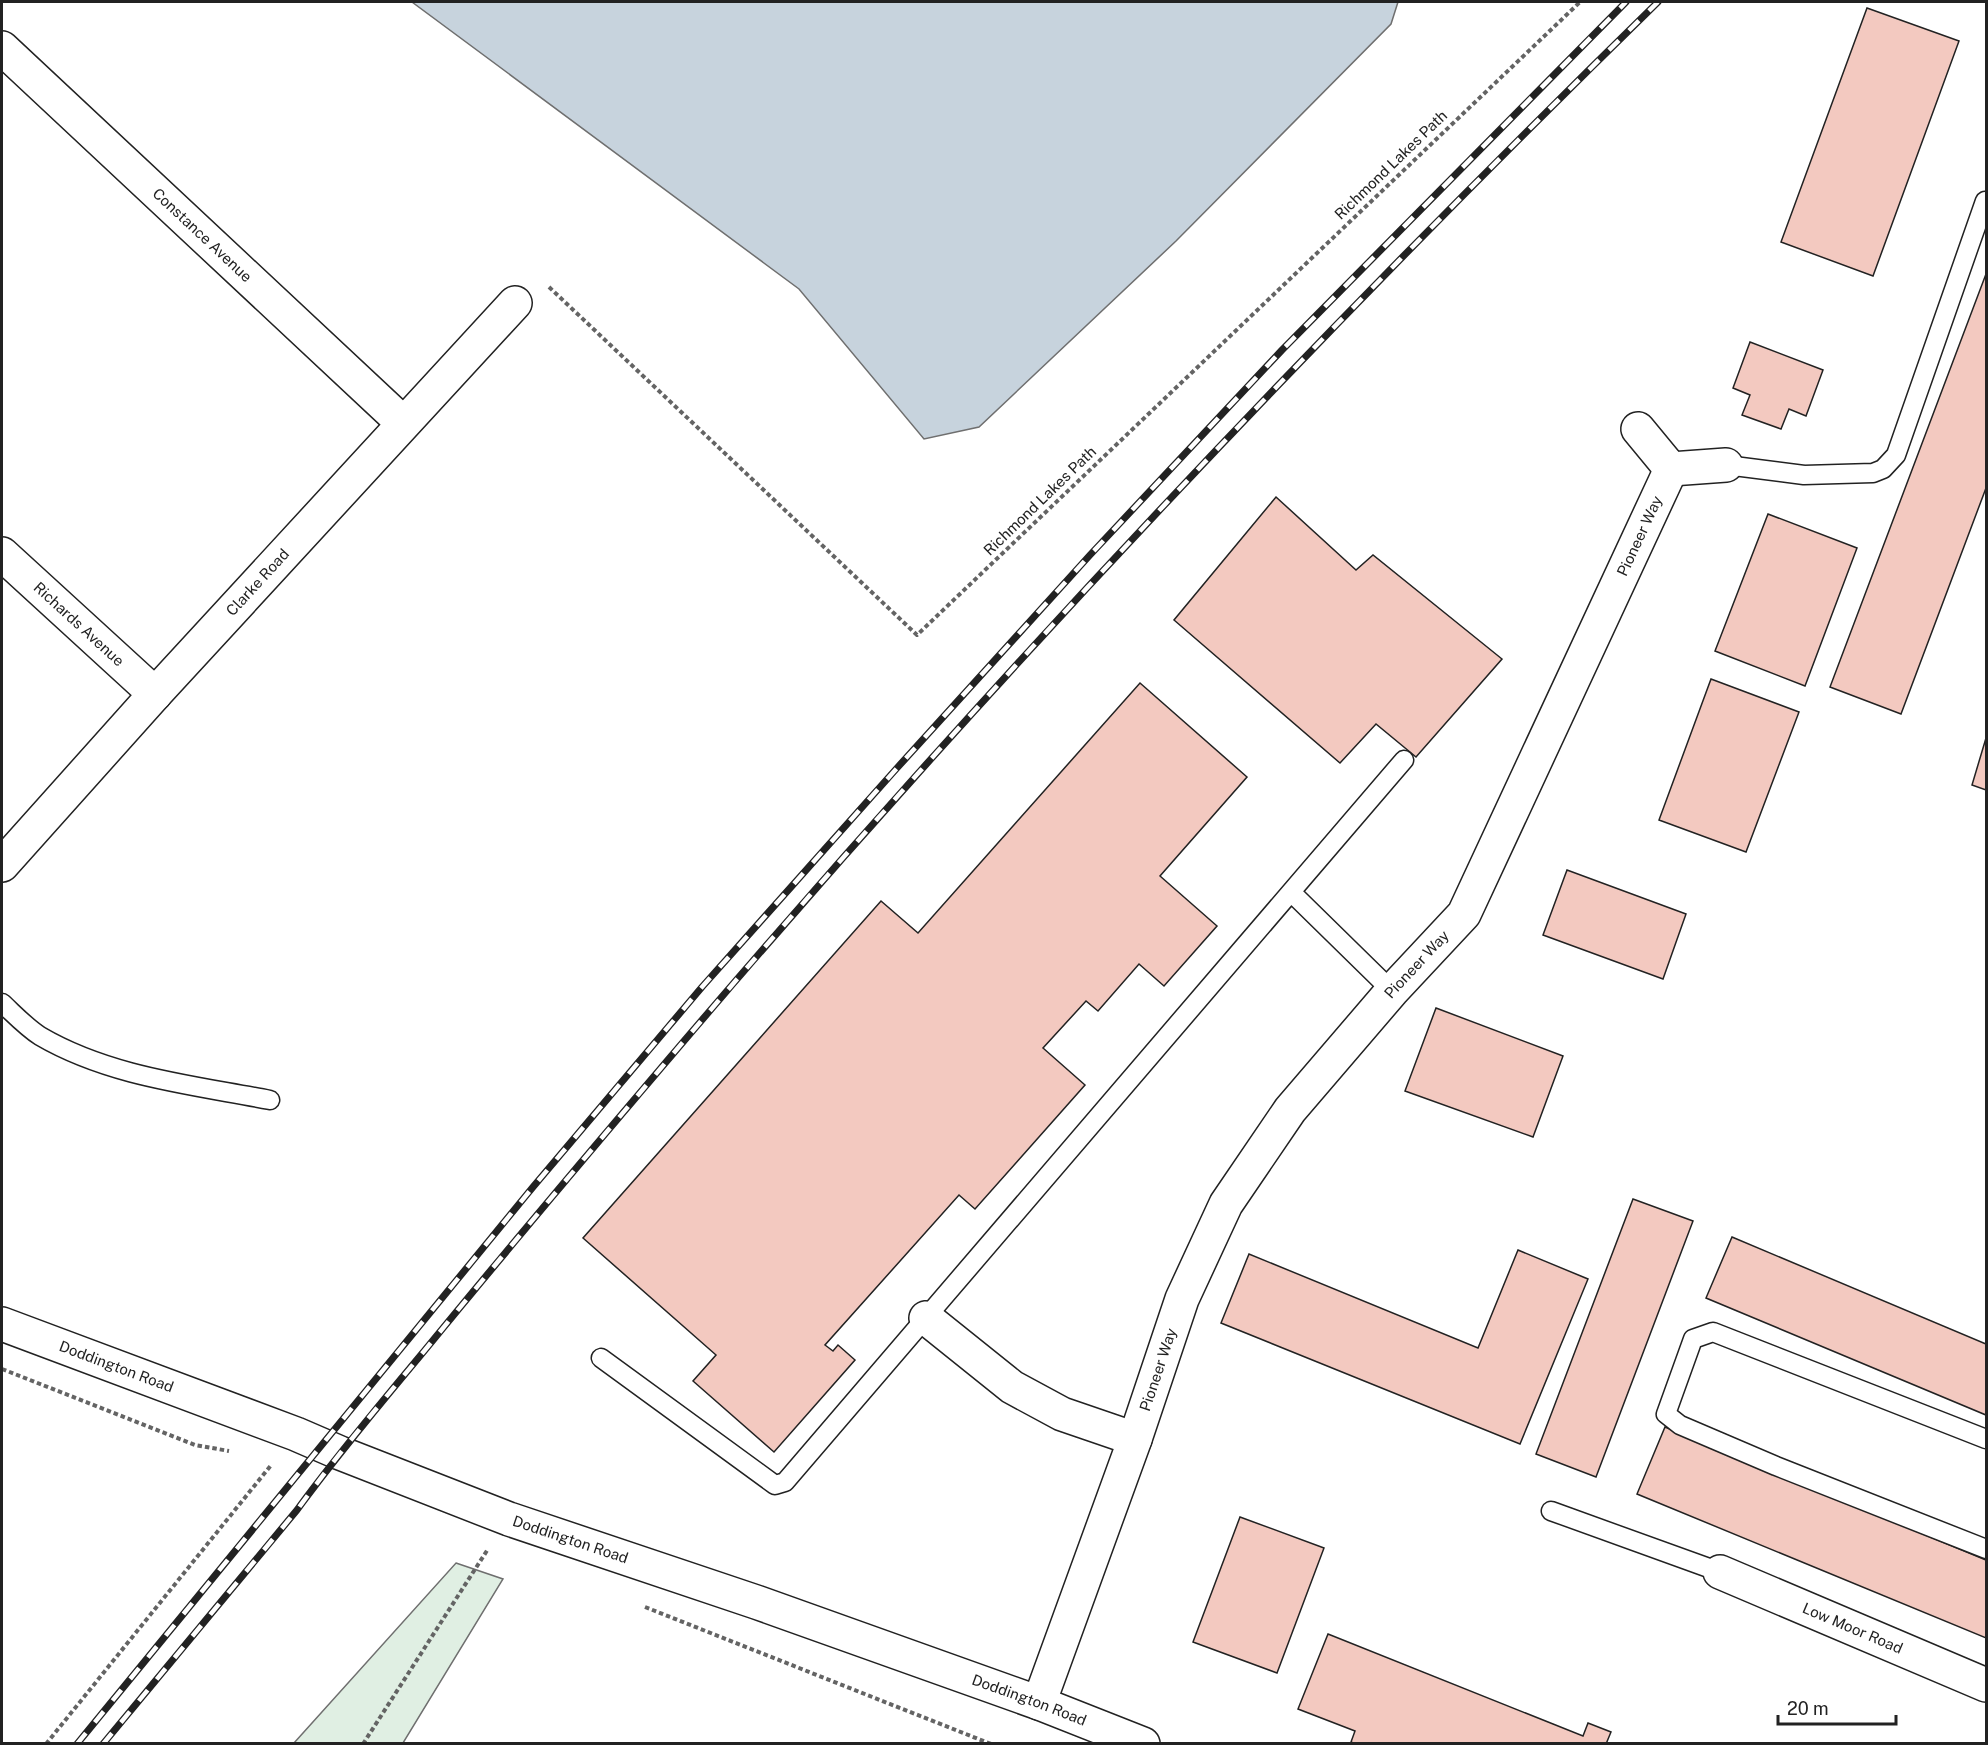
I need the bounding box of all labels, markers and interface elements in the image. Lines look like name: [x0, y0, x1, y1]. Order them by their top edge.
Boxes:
street label: Richmond Lakes Path: [1331, 107, 1450, 223]
street label: Constance Avenue: [149, 184, 255, 285]
street label: Richmond Lakes Path: [980, 443, 1099, 559]
street label: Pioneer Way: [1613, 493, 1665, 579]
street label: Clarke Road: [222, 545, 292, 619]
street label: Richards Avenue: [30, 578, 128, 669]
street label: Pioneer Way: [1381, 927, 1452, 1001]
street label: Pioneer Way: [1136, 1326, 1180, 1413]
street label: Doddington Road: [57, 1337, 176, 1395]
street label: Doddington Road: [511, 1512, 630, 1566]
street label: Low Moor Road: [1800, 1599, 1905, 1657]
street label: Doddington Road: [970, 1671, 1089, 1729]
scale bar: [1778, 1688, 1896, 1726]
text: 20 m: [1787, 1698, 1829, 1719]

